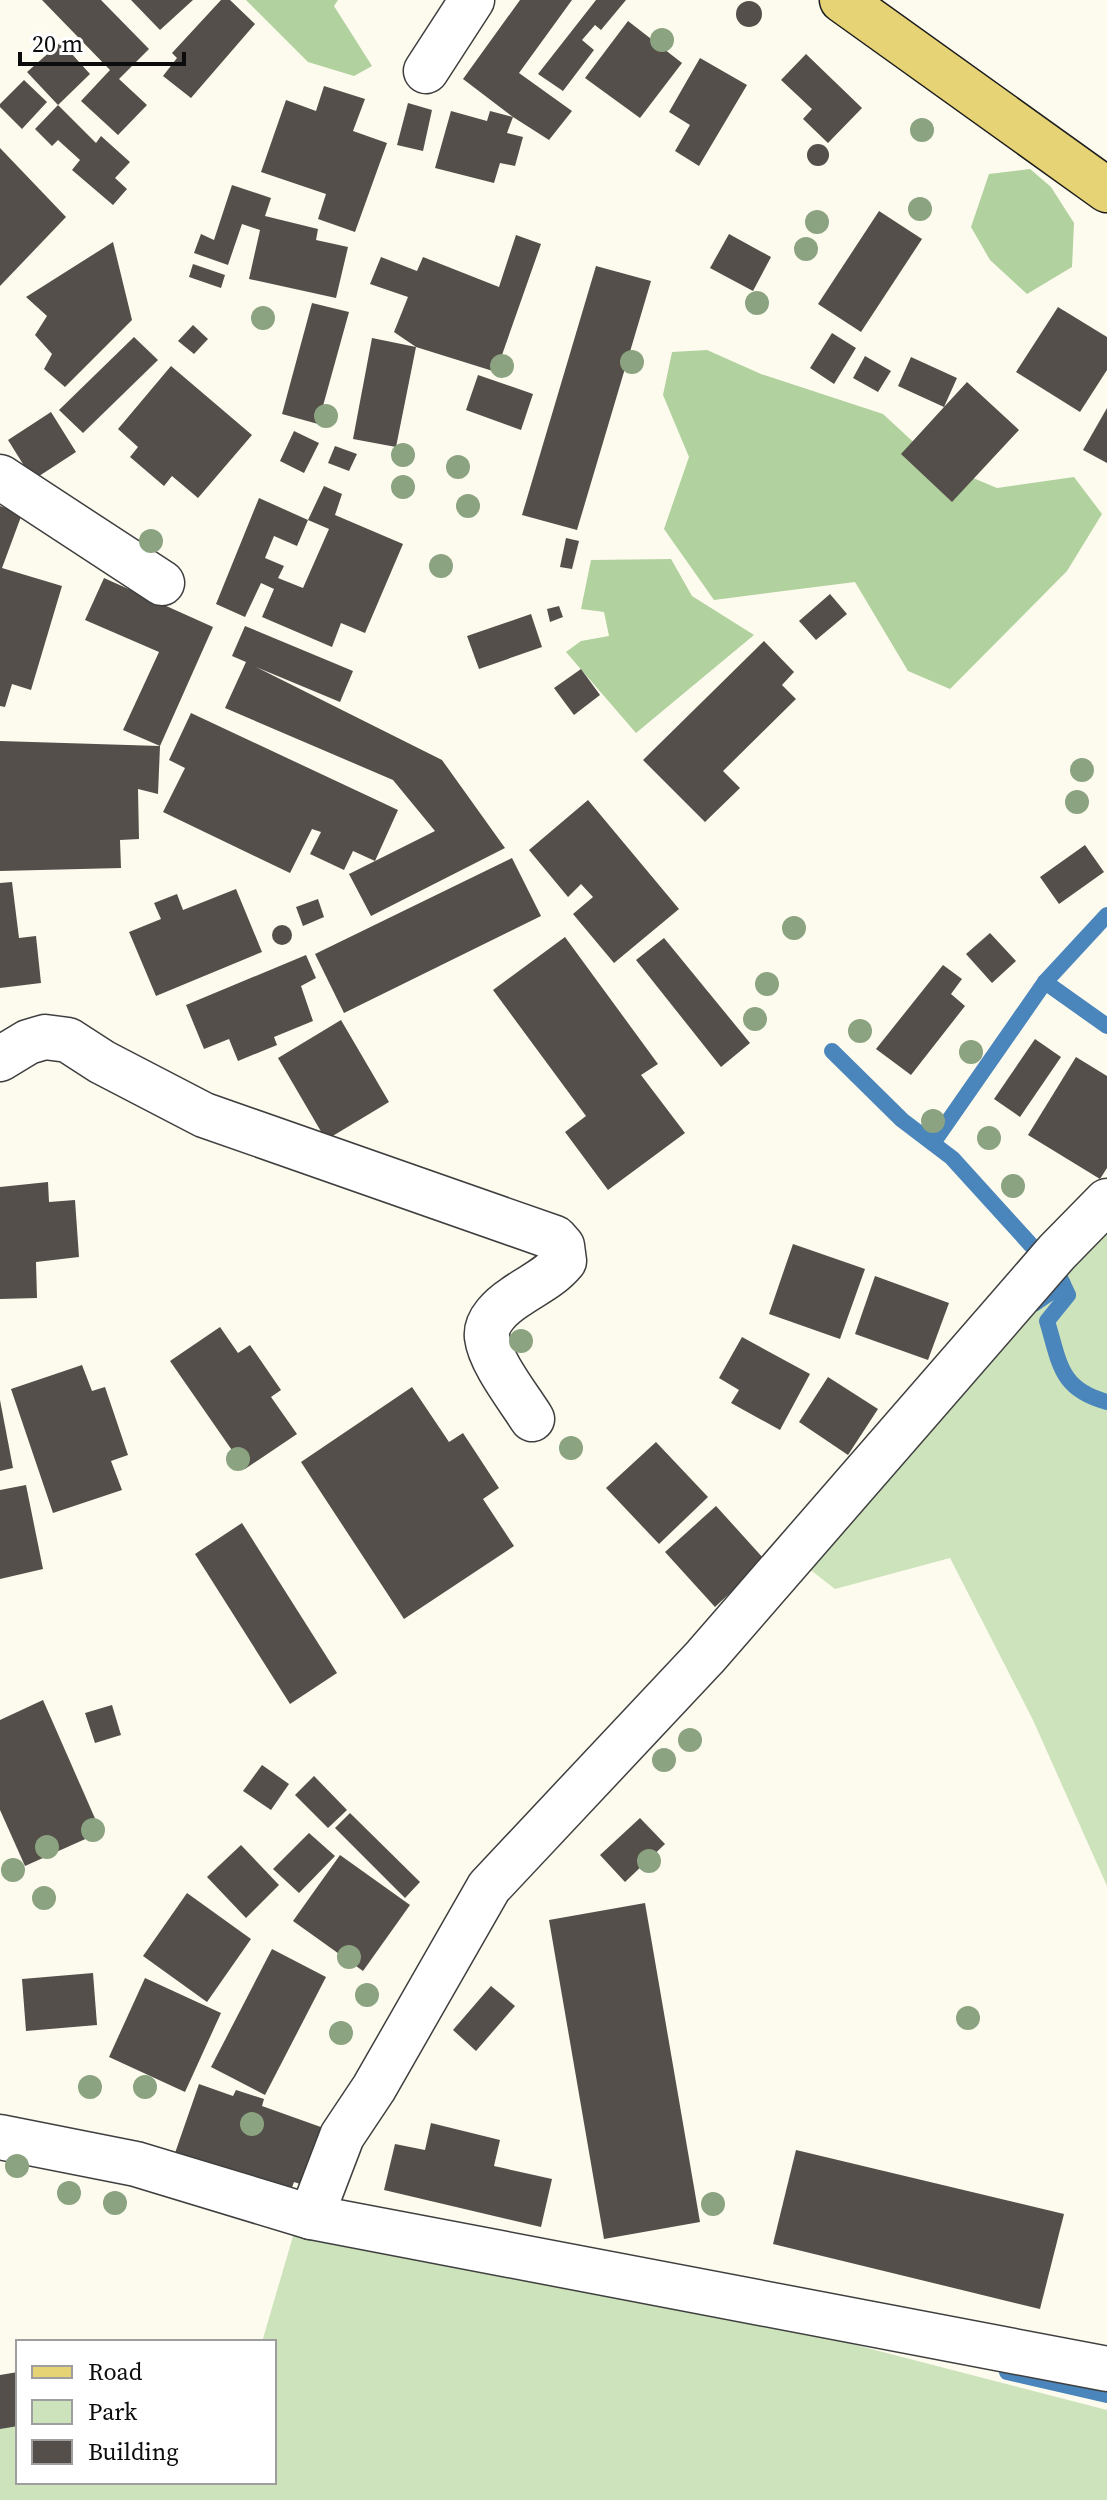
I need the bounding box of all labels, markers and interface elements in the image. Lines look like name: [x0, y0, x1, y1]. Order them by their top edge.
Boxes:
scale bar: [20, 16, 184, 66]
text: 20 m: [32, 27, 83, 60]
legend: [16, 2340, 276, 2484]
text: Road: [88, 2355, 143, 2388]
text: Park: [88, 2395, 138, 2428]
text: Building: [88, 2435, 179, 2468]

